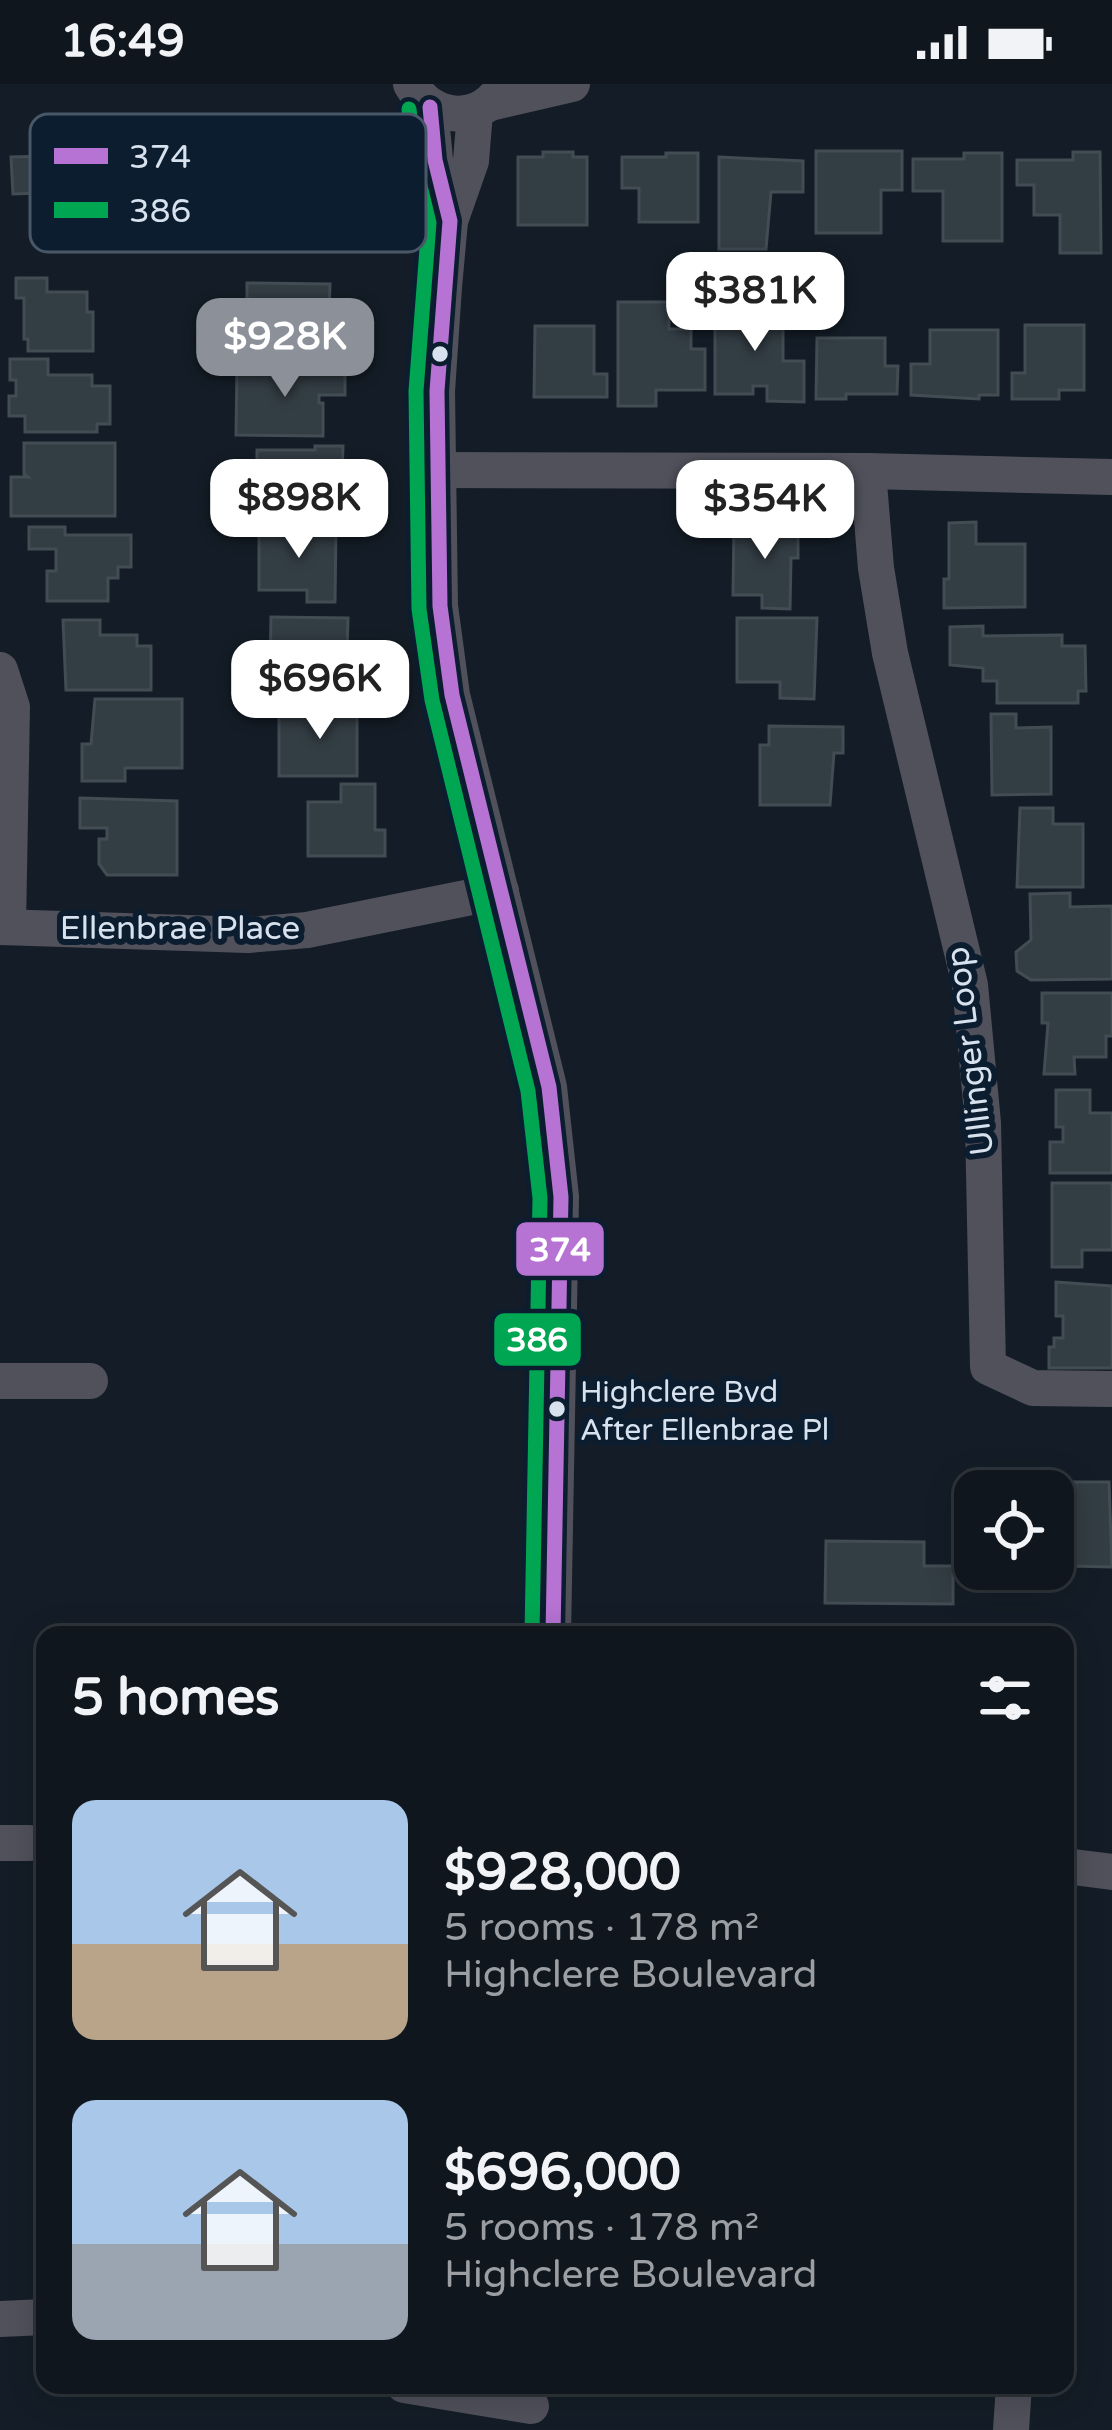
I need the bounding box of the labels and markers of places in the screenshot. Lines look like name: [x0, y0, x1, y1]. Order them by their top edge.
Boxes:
pin: $381K: [671, 252, 839, 354]
pin: $928K: [201, 298, 369, 400]
unlabelled marker: [429, 343, 451, 365]
pin: $898K: [215, 459, 383, 561]
pin: $354K: [681, 460, 849, 562]
pin: $696K: [236, 640, 404, 742]
place label: Highclere Bvd After Ellenbrae Pl: [580, 1374, 829, 1449]
marker: Highclere Bvd After Ellenbrae Pl: [546, 1398, 568, 1420]

